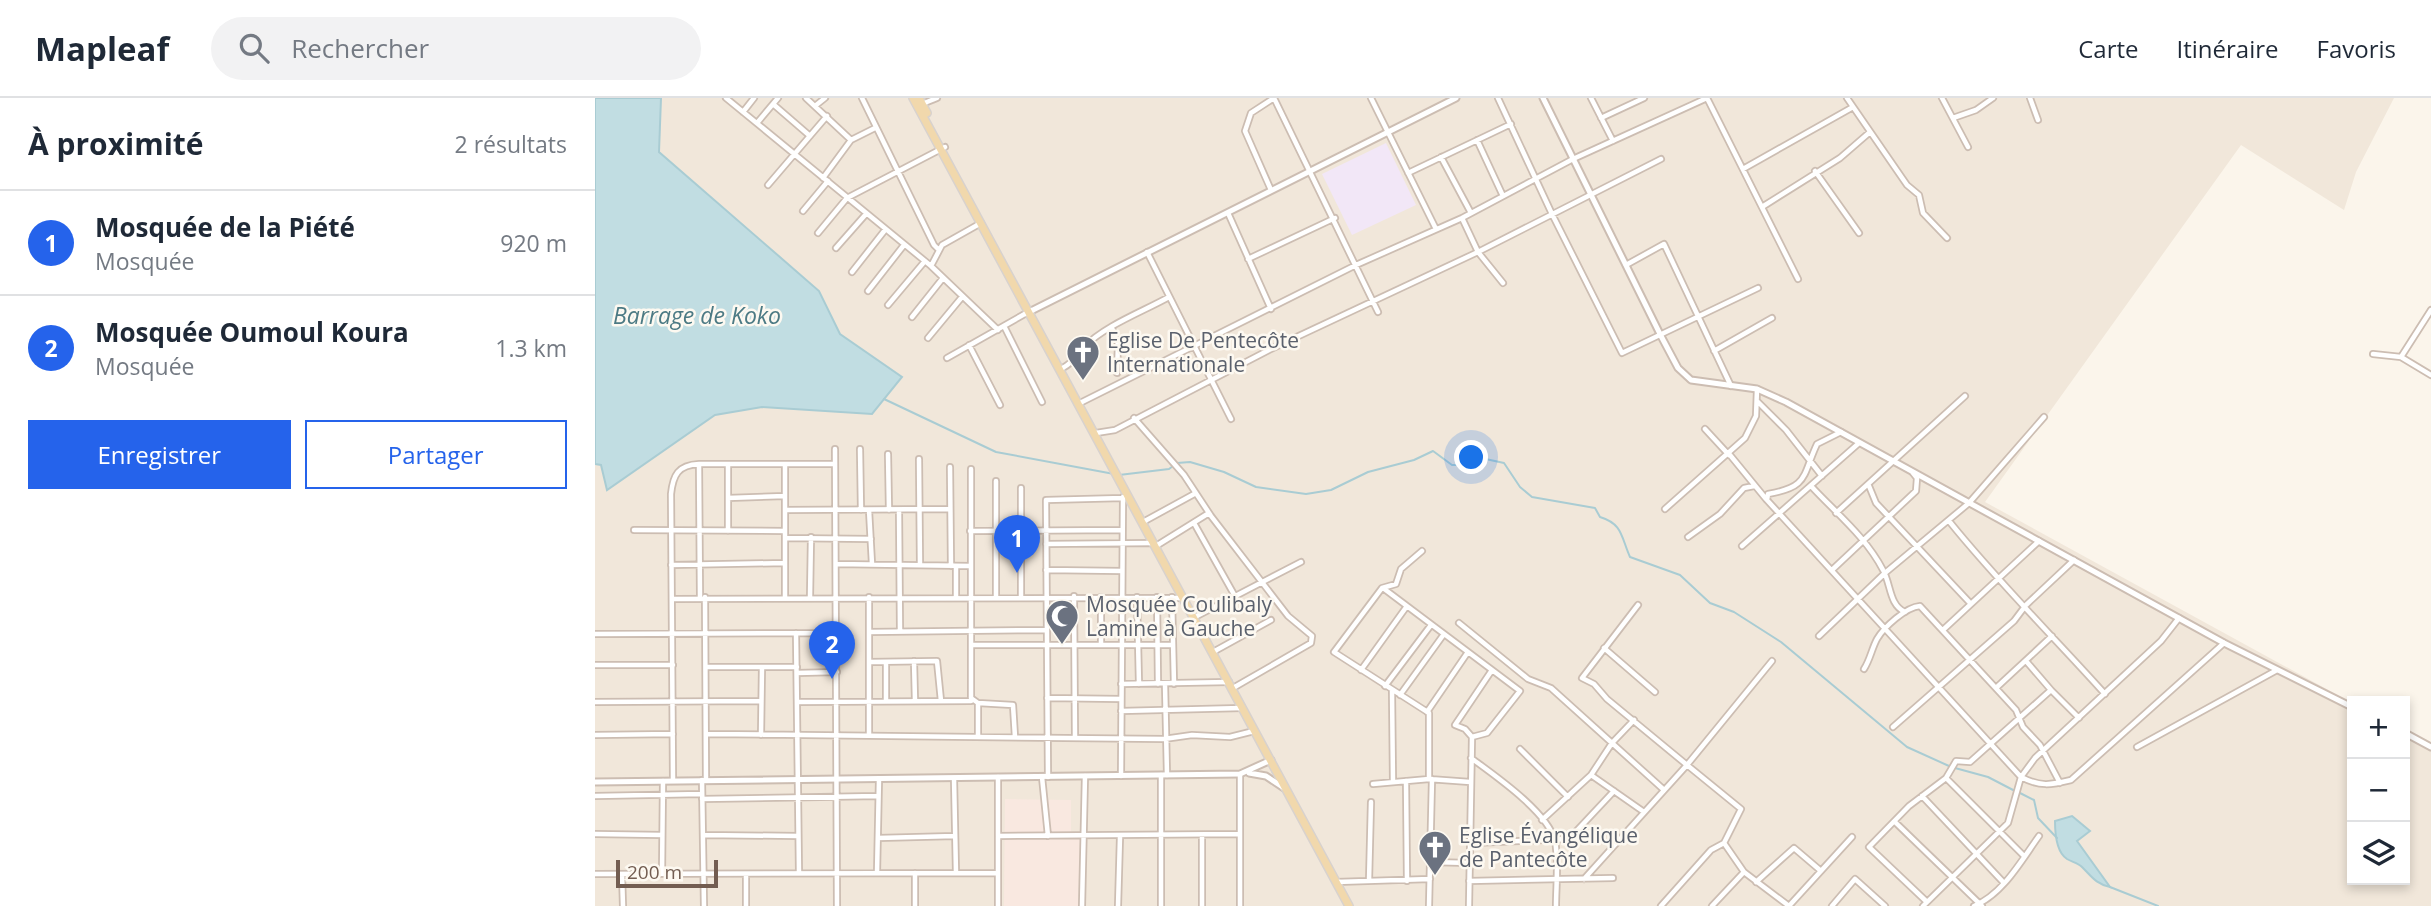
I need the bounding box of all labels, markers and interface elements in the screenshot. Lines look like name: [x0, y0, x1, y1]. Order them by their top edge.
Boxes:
search box: [211, 17, 701, 80]
text: Mapleaf: [35, 26, 169, 71]
icon: search: [235, 29, 273, 67]
text: Rechercher: [291, 30, 429, 66]
text: Carte: [2078, 32, 2139, 65]
text: Itinéraire: [2177, 32, 2279, 65]
text: Favoris: [2317, 32, 2396, 65]
text: À proximité: [28, 123, 204, 164]
text: 2 résultats: [455, 128, 567, 160]
text: Mosquée de la Piété: [95, 209, 355, 245]
text: 1: [44, 227, 58, 259]
text: 920 m: [500, 227, 567, 259]
text: Mosquée: [95, 245, 195, 277]
water label: Barrage de Koko: [613, 299, 781, 331]
text: Mosquée Oumoul Koura: [95, 314, 409, 350]
place label: Eglise De Pentecôte Internationale: [1107, 326, 1299, 378]
text: 2: [44, 332, 58, 364]
text: 1.3 km: [495, 332, 567, 364]
church icon: Eglise De Pentecôte Internationale: [1064, 333, 1102, 382]
text: Mosquée: [95, 350, 195, 382]
button: Enregistrer: [28, 420, 291, 489]
button: Partager: [305, 420, 567, 489]
your location: [1454, 440, 1488, 474]
pin: 1: [994, 515, 1040, 573]
place label: Mosquée Coulibaly Lamine à Gauche: [1086, 590, 1272, 642]
mosque icon: Mosquée Coulibaly Lamine à Gauche: [1043, 597, 1081, 646]
pin: 2: [809, 621, 855, 679]
map controls: [2347, 696, 2410, 885]
button: +: [2347, 696, 2410, 759]
button: −: [2347, 759, 2410, 822]
place label: Eglise Évangélique de Pantecôte: [1459, 821, 1638, 873]
button: layers: [2347, 822, 2410, 885]
church icon: Eglise Évangélique de Pantecôte: [1416, 828, 1454, 877]
scale bar: [616, 857, 717, 889]
text: 200 m: [627, 859, 682, 885]

